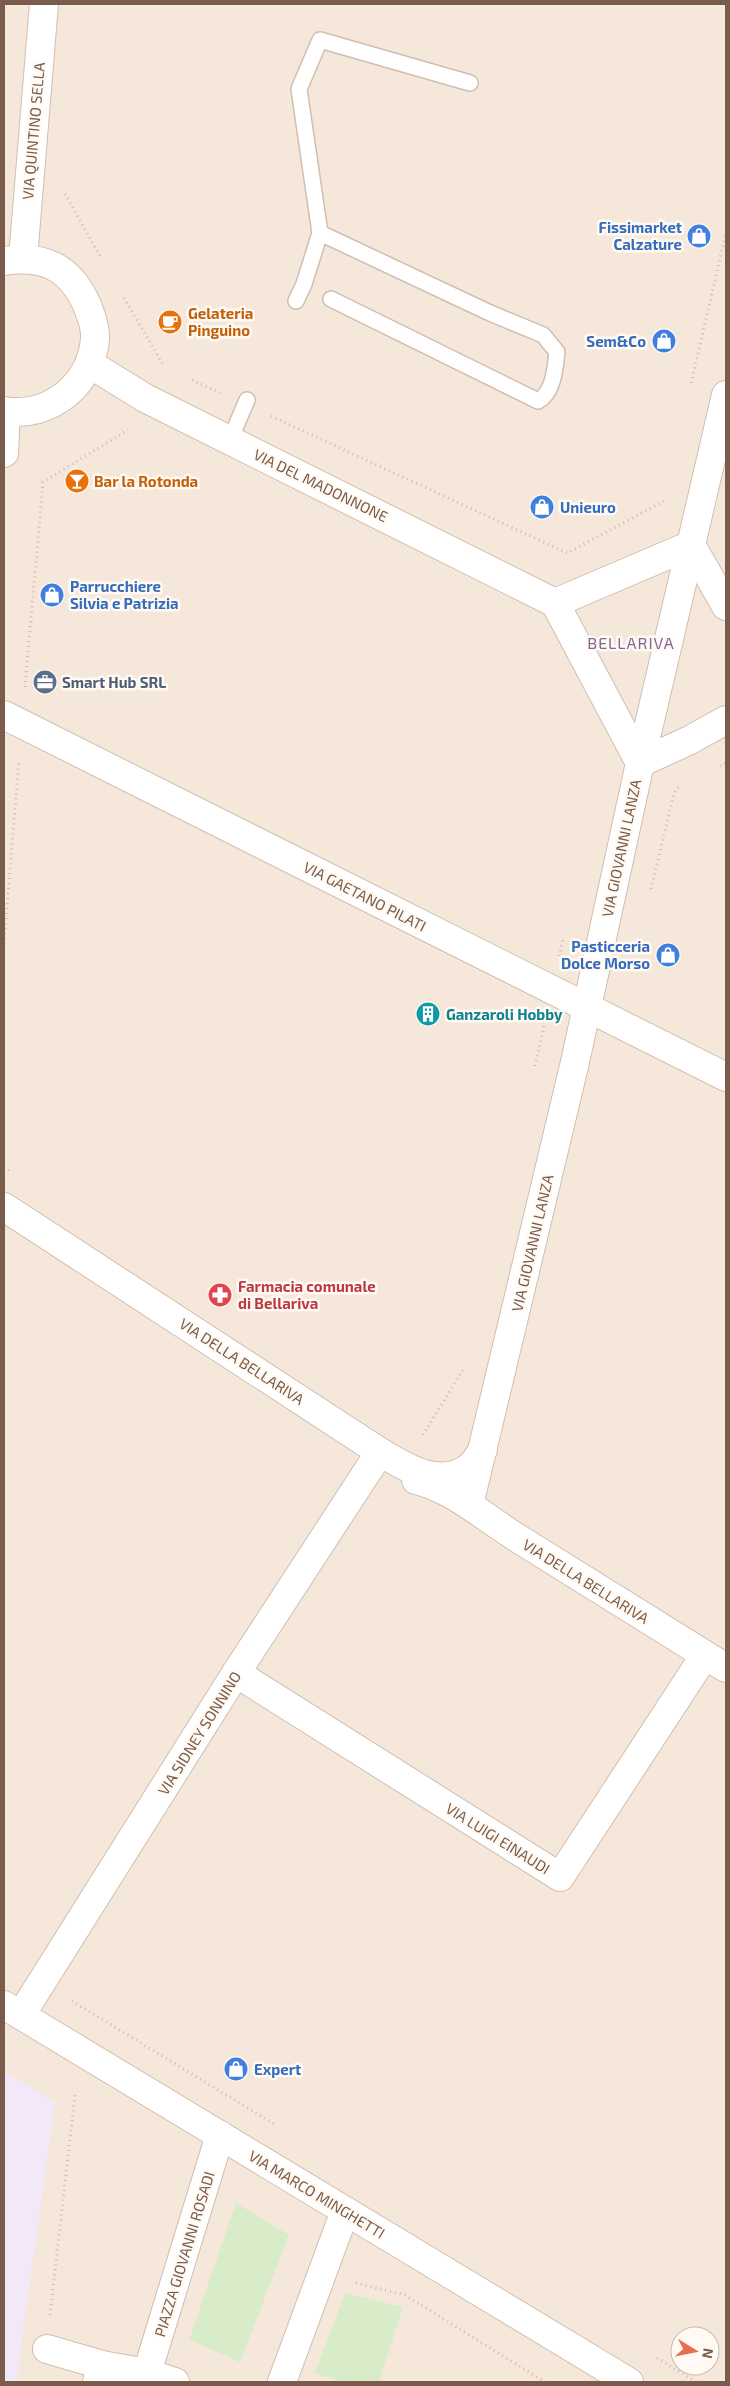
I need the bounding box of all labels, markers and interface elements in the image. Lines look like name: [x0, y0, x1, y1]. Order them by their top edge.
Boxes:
street label: VIA QUINTINO SELLA: [18, 61, 49, 201]
place label: Fissimarket Calzature: [599, 218, 682, 253]
shop icon: Fissimarket Calzature: [686, 223, 712, 249]
place label: Gelateria Pinguino: [188, 304, 253, 339]
cafe icon: Gelateria Pinguino: [157, 309, 183, 335]
shop icon: Sem&Co: [651, 328, 677, 354]
place label: Sem&Co: [586, 332, 646, 350]
street label: VIA DEL MADONNONE: [251, 445, 391, 525]
bar icon: Bar la Rotonda: [64, 468, 90, 494]
place label: Bar la Rotonda: [94, 472, 198, 490]
shop icon: Unieuro: [529, 494, 555, 520]
place label: Unieuro: [560, 498, 616, 516]
place label: Parrucchiere Silvia e Patrizia: [70, 577, 179, 612]
shop icon: Parrucchiere Silvia e Patrizia: [39, 582, 65, 608]
district label: BELLARIVA: [587, 633, 675, 652]
office icon: Smart Hub SRL: [32, 669, 58, 695]
place label: Smart Hub SRL: [62, 673, 166, 691]
street label: VIA GIOVANNI LANZA: [598, 777, 645, 919]
street label: VIA GAETANO PILATI: [301, 857, 429, 935]
place label: Pasticceria Dolce Morso: [561, 937, 650, 972]
shop icon: Pasticceria Dolce Morso: [655, 942, 681, 968]
building icon: Ganzaroli Hobby: [415, 1001, 441, 1027]
place label: Ganzaroli Hobby: [446, 1005, 563, 1024]
street label: VIA GIOVANNI LANZA: [507, 1172, 557, 1313]
place label: Farmacia comunale di Bellariva: [238, 1277, 376, 1312]
pharmacy icon: Farmacia comunale di Bellariva: [207, 1282, 233, 1308]
street label: VIA DELLA BELLARIVA: [176, 1314, 308, 1408]
street label: VIA DELLA BELLARIVA: [520, 1535, 653, 1627]
street label: VIA SIDNEY SONNINO: [154, 1668, 244, 1798]
street label: VIA LUIGI EINAUDI: [443, 1799, 553, 1877]
shop icon: Expert: [223, 2056, 249, 2082]
place label: Expert: [254, 2060, 301, 2078]
street label: VIA MARCO MINGHETTI: [246, 2146, 388, 2242]
street label: PIAZZA GIOVANNI ROSADI: [150, 2169, 218, 2339]
north arrow: [670, 2326, 720, 2376]
text: N: [699, 2347, 718, 2360]

